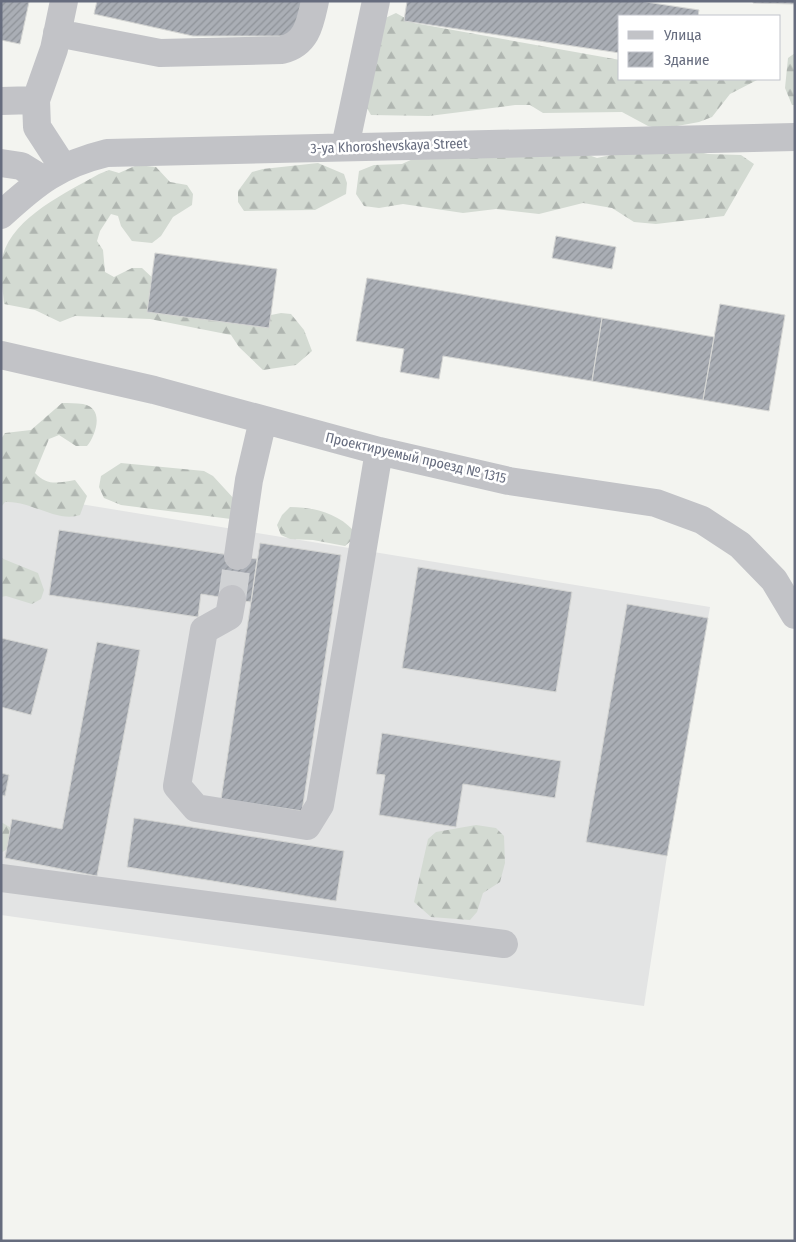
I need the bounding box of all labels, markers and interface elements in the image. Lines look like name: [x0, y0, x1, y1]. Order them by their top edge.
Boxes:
legend: [618, 15, 781, 80]
text: Улица: [663, 26, 702, 44]
text: Здание: [664, 51, 710, 69]
street label: 3-ya Khoroshevskaya Street: [310, 135, 468, 157]
street label: Проектируемый проезд № 1315: [324, 429, 508, 487]

